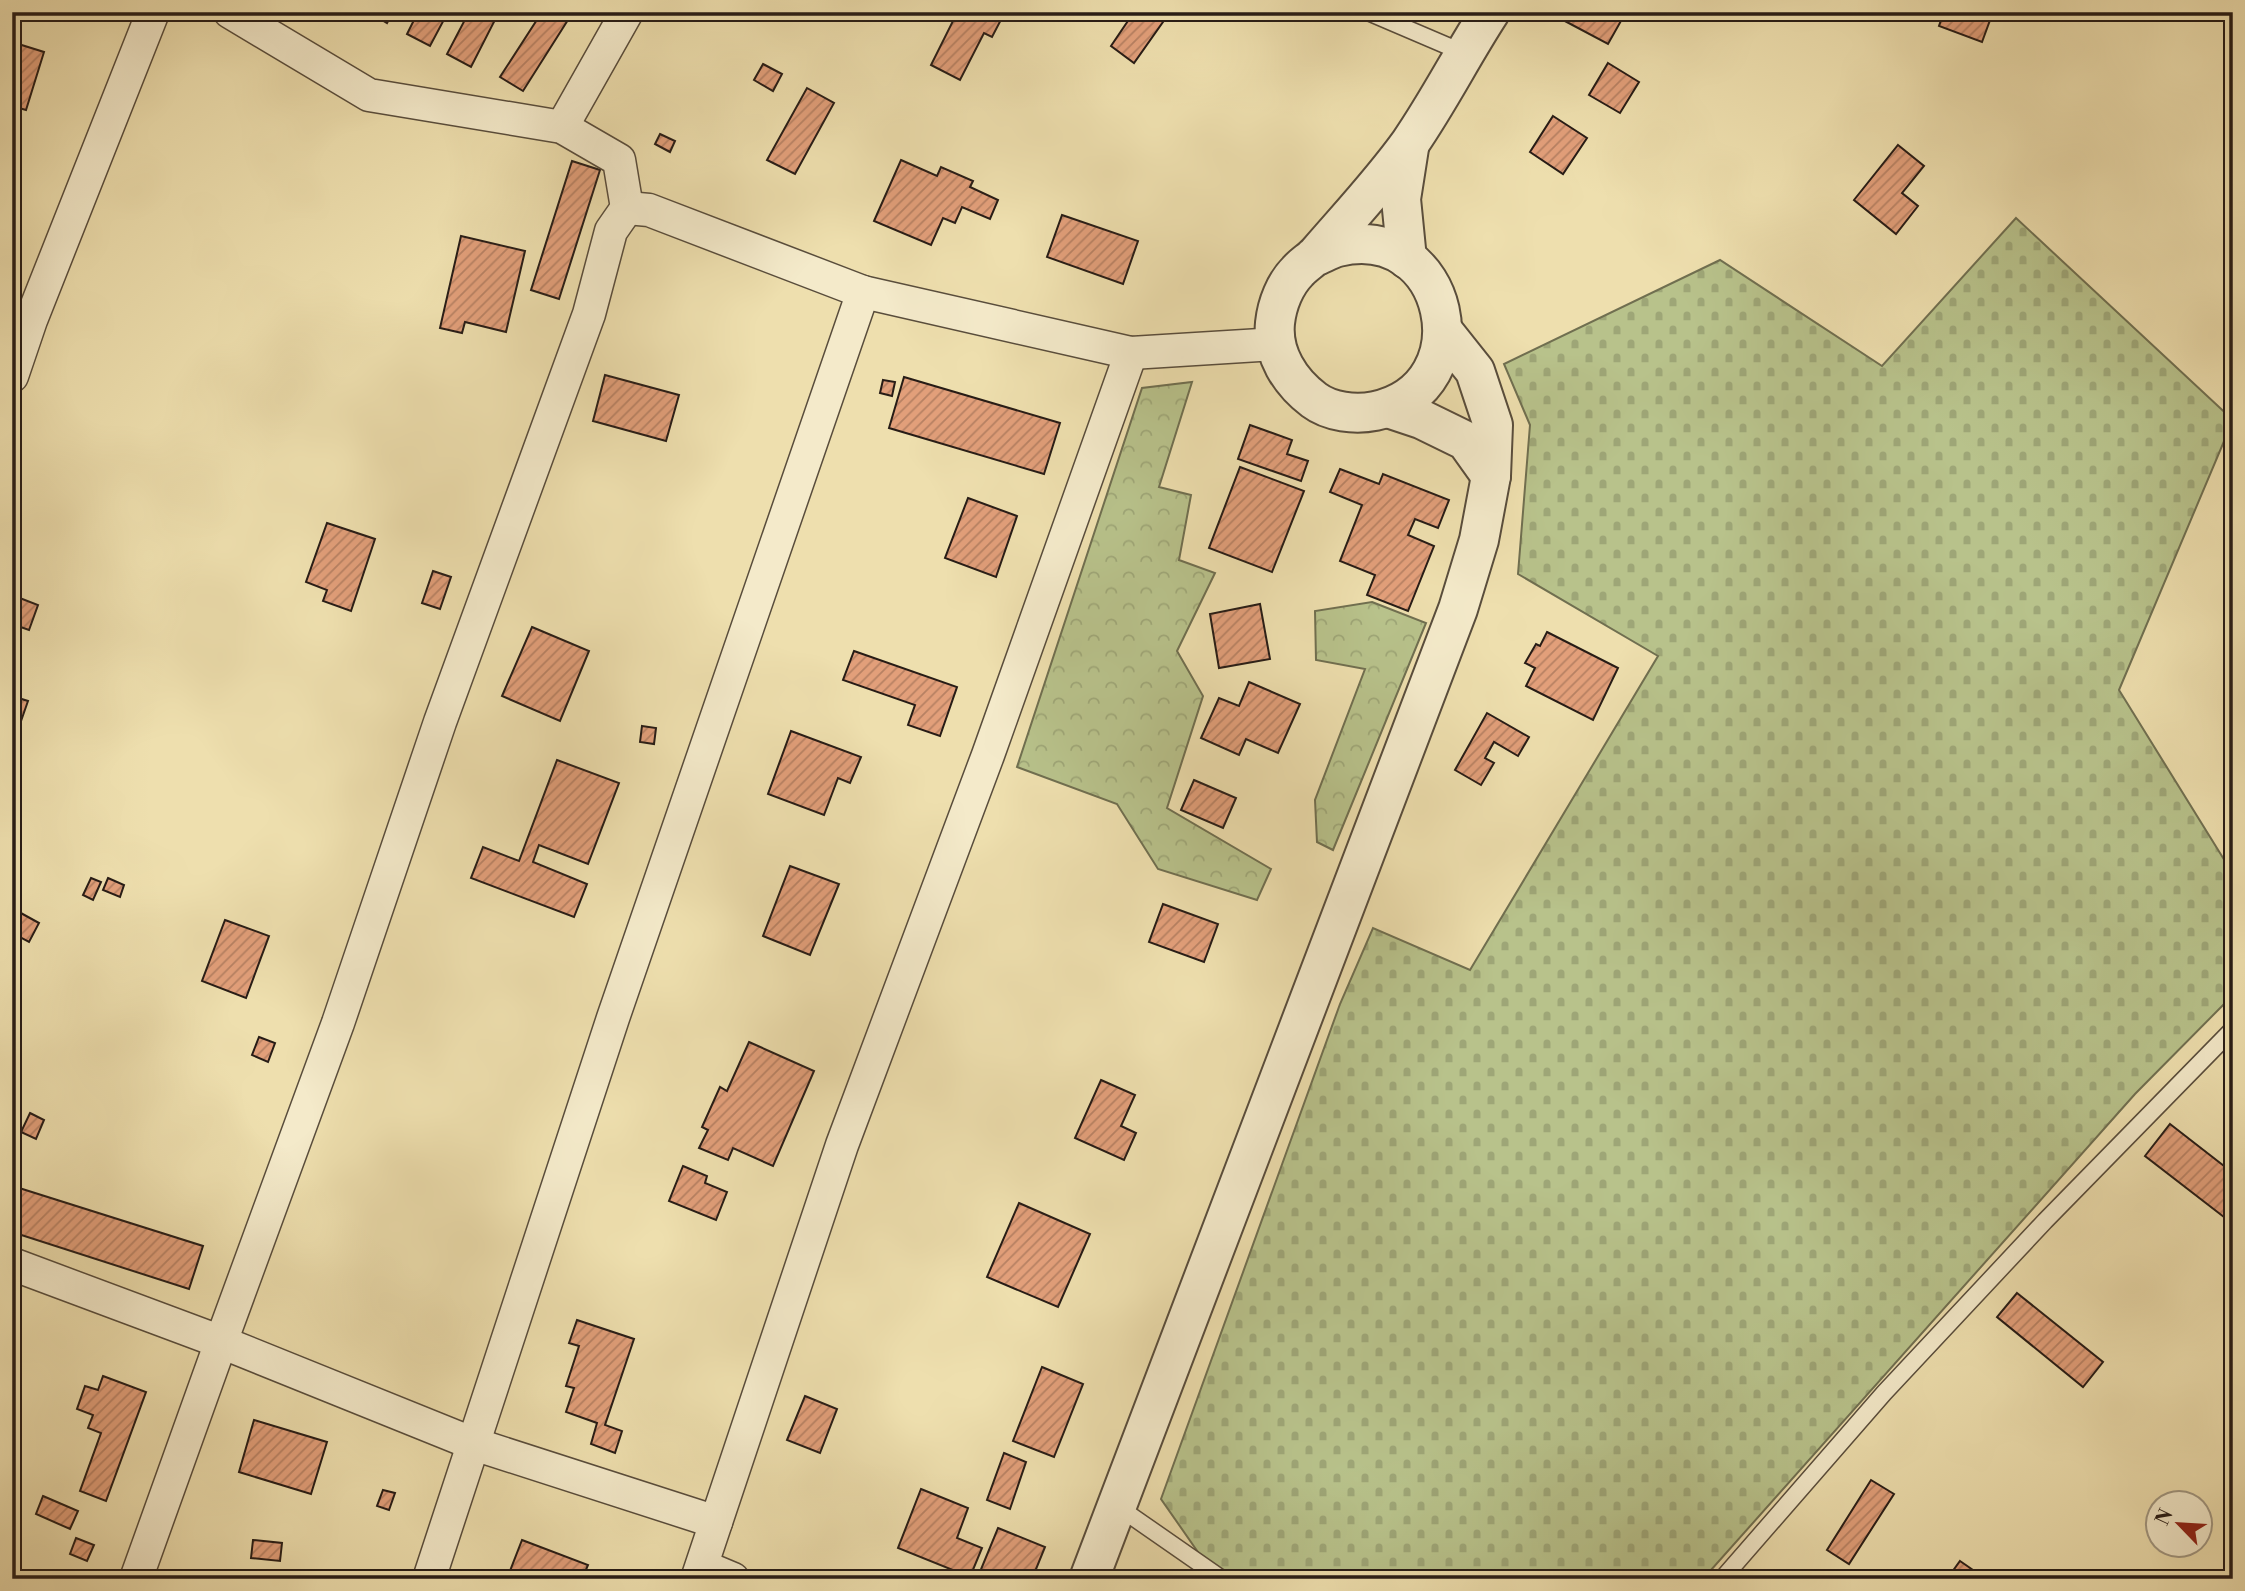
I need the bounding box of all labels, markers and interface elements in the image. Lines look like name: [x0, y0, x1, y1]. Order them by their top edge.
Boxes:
north arrow: [2144, 1490, 2214, 1560]
text: N: [2150, 1505, 2179, 1529]

